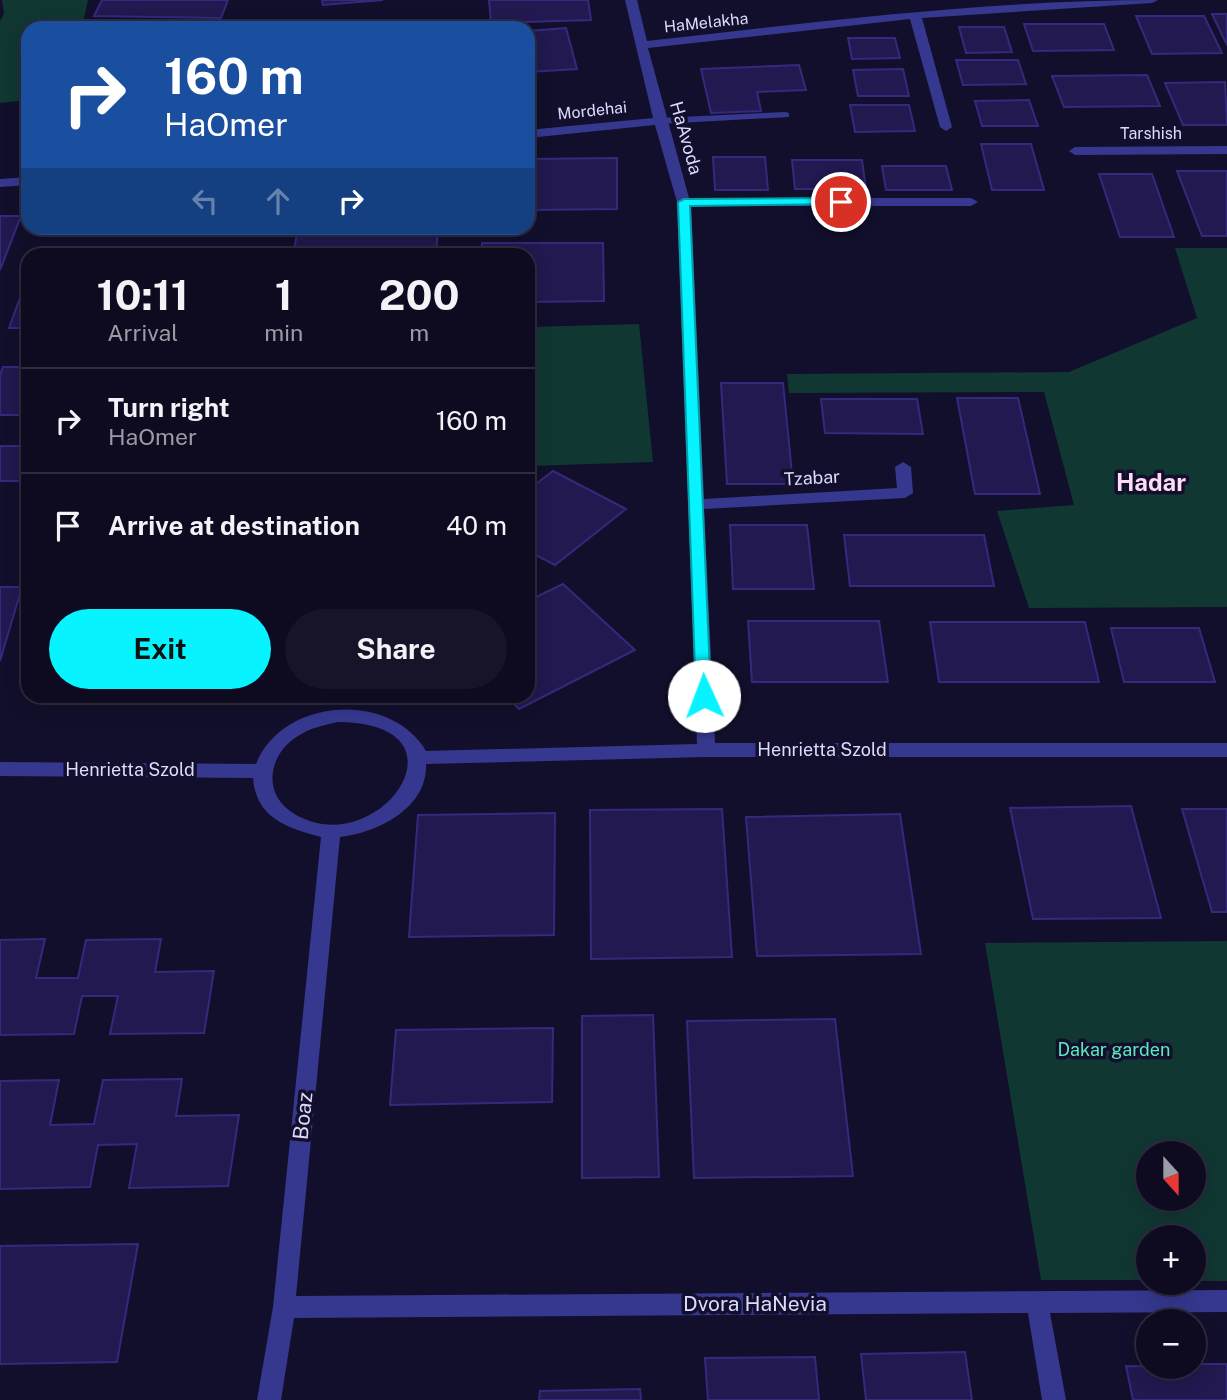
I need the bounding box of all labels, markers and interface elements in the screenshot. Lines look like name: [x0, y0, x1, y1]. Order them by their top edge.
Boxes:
street label: HaMelakha: [663, 9, 749, 36]
text: 160 m: [164, 47, 304, 105]
icon: right: [49, 49, 140, 140]
street label: Mordehai: [556, 97, 628, 124]
street label: HaAvoda: [666, 99, 707, 177]
text: HaOmer: [164, 106, 288, 143]
street label: Tarshish: [1120, 124, 1182, 143]
pin: [811, 172, 871, 232]
icon: left: [186, 182, 224, 220]
icon: ahead: [259, 182, 297, 220]
icon: right: [332, 182, 370, 220]
icon: arrive: [822, 183, 860, 221]
text: 10:11: [96, 270, 189, 319]
text: 1: [275, 270, 293, 319]
text: 200: [379, 270, 459, 319]
text: Arrival: [107, 319, 178, 346]
text: min: [264, 319, 303, 346]
text: m: [409, 319, 429, 346]
text: Turn right: [108, 392, 230, 423]
icon: right: [49, 402, 87, 440]
text: 160 m: [436, 405, 507, 436]
text: HaOmer: [108, 423, 197, 450]
street label: Tzabar: [783, 466, 841, 489]
district label: Hadar: [1116, 468, 1186, 496]
icon: arrive: [49, 507, 87, 545]
text: Arrive at destination: [108, 510, 360, 541]
text: 40 m: [446, 510, 507, 541]
button: Exit: [49, 609, 271, 689]
button: Share: [285, 609, 507, 689]
position arrow: [667, 659, 741, 733]
street label: Henrietta Szold: [757, 739, 887, 760]
street label: Henrietta Szold: [65, 759, 195, 780]
park label: Dakar garden: [1058, 1039, 1170, 1060]
street label: Boaz: [288, 1091, 317, 1141]
north arrow: [1136, 1141, 1206, 1211]
map controls: [1136, 1141, 1206, 1379]
button: +: [1136, 1225, 1206, 1295]
street label: Dvora HaNevia: [683, 1291, 827, 1316]
button: −: [1136, 1309, 1206, 1379]

